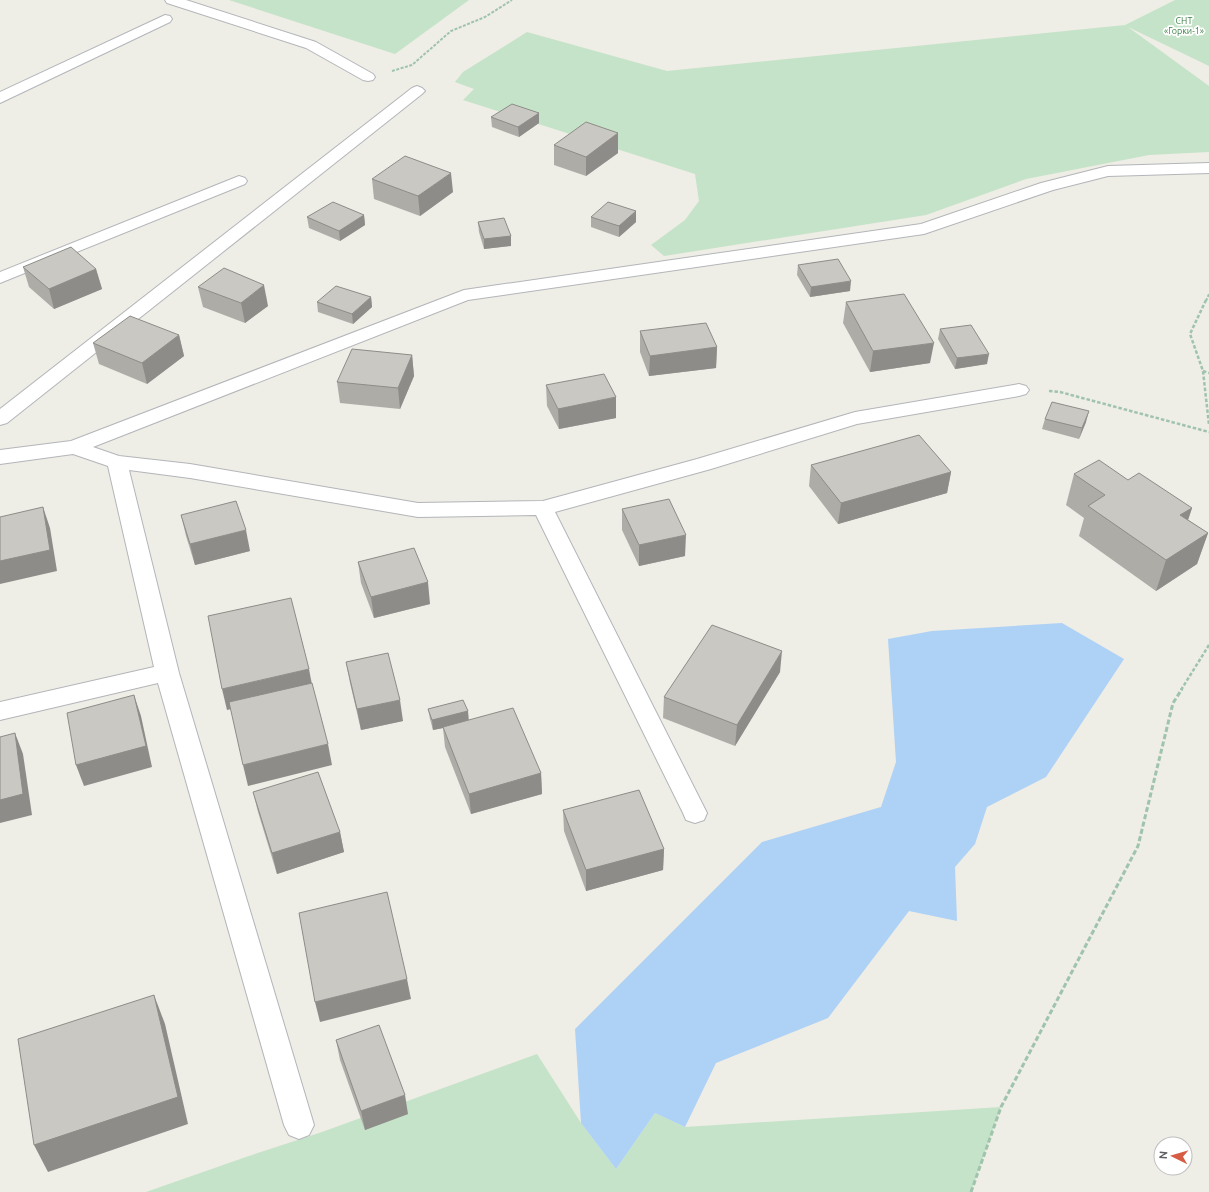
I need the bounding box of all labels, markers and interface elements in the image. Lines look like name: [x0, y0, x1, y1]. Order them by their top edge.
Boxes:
park label: СНТ «Горки-1»: [1164, 16, 1204, 36]
north arrow: [1153, 1136, 1193, 1176]
text: N: [1157, 1151, 1169, 1160]

